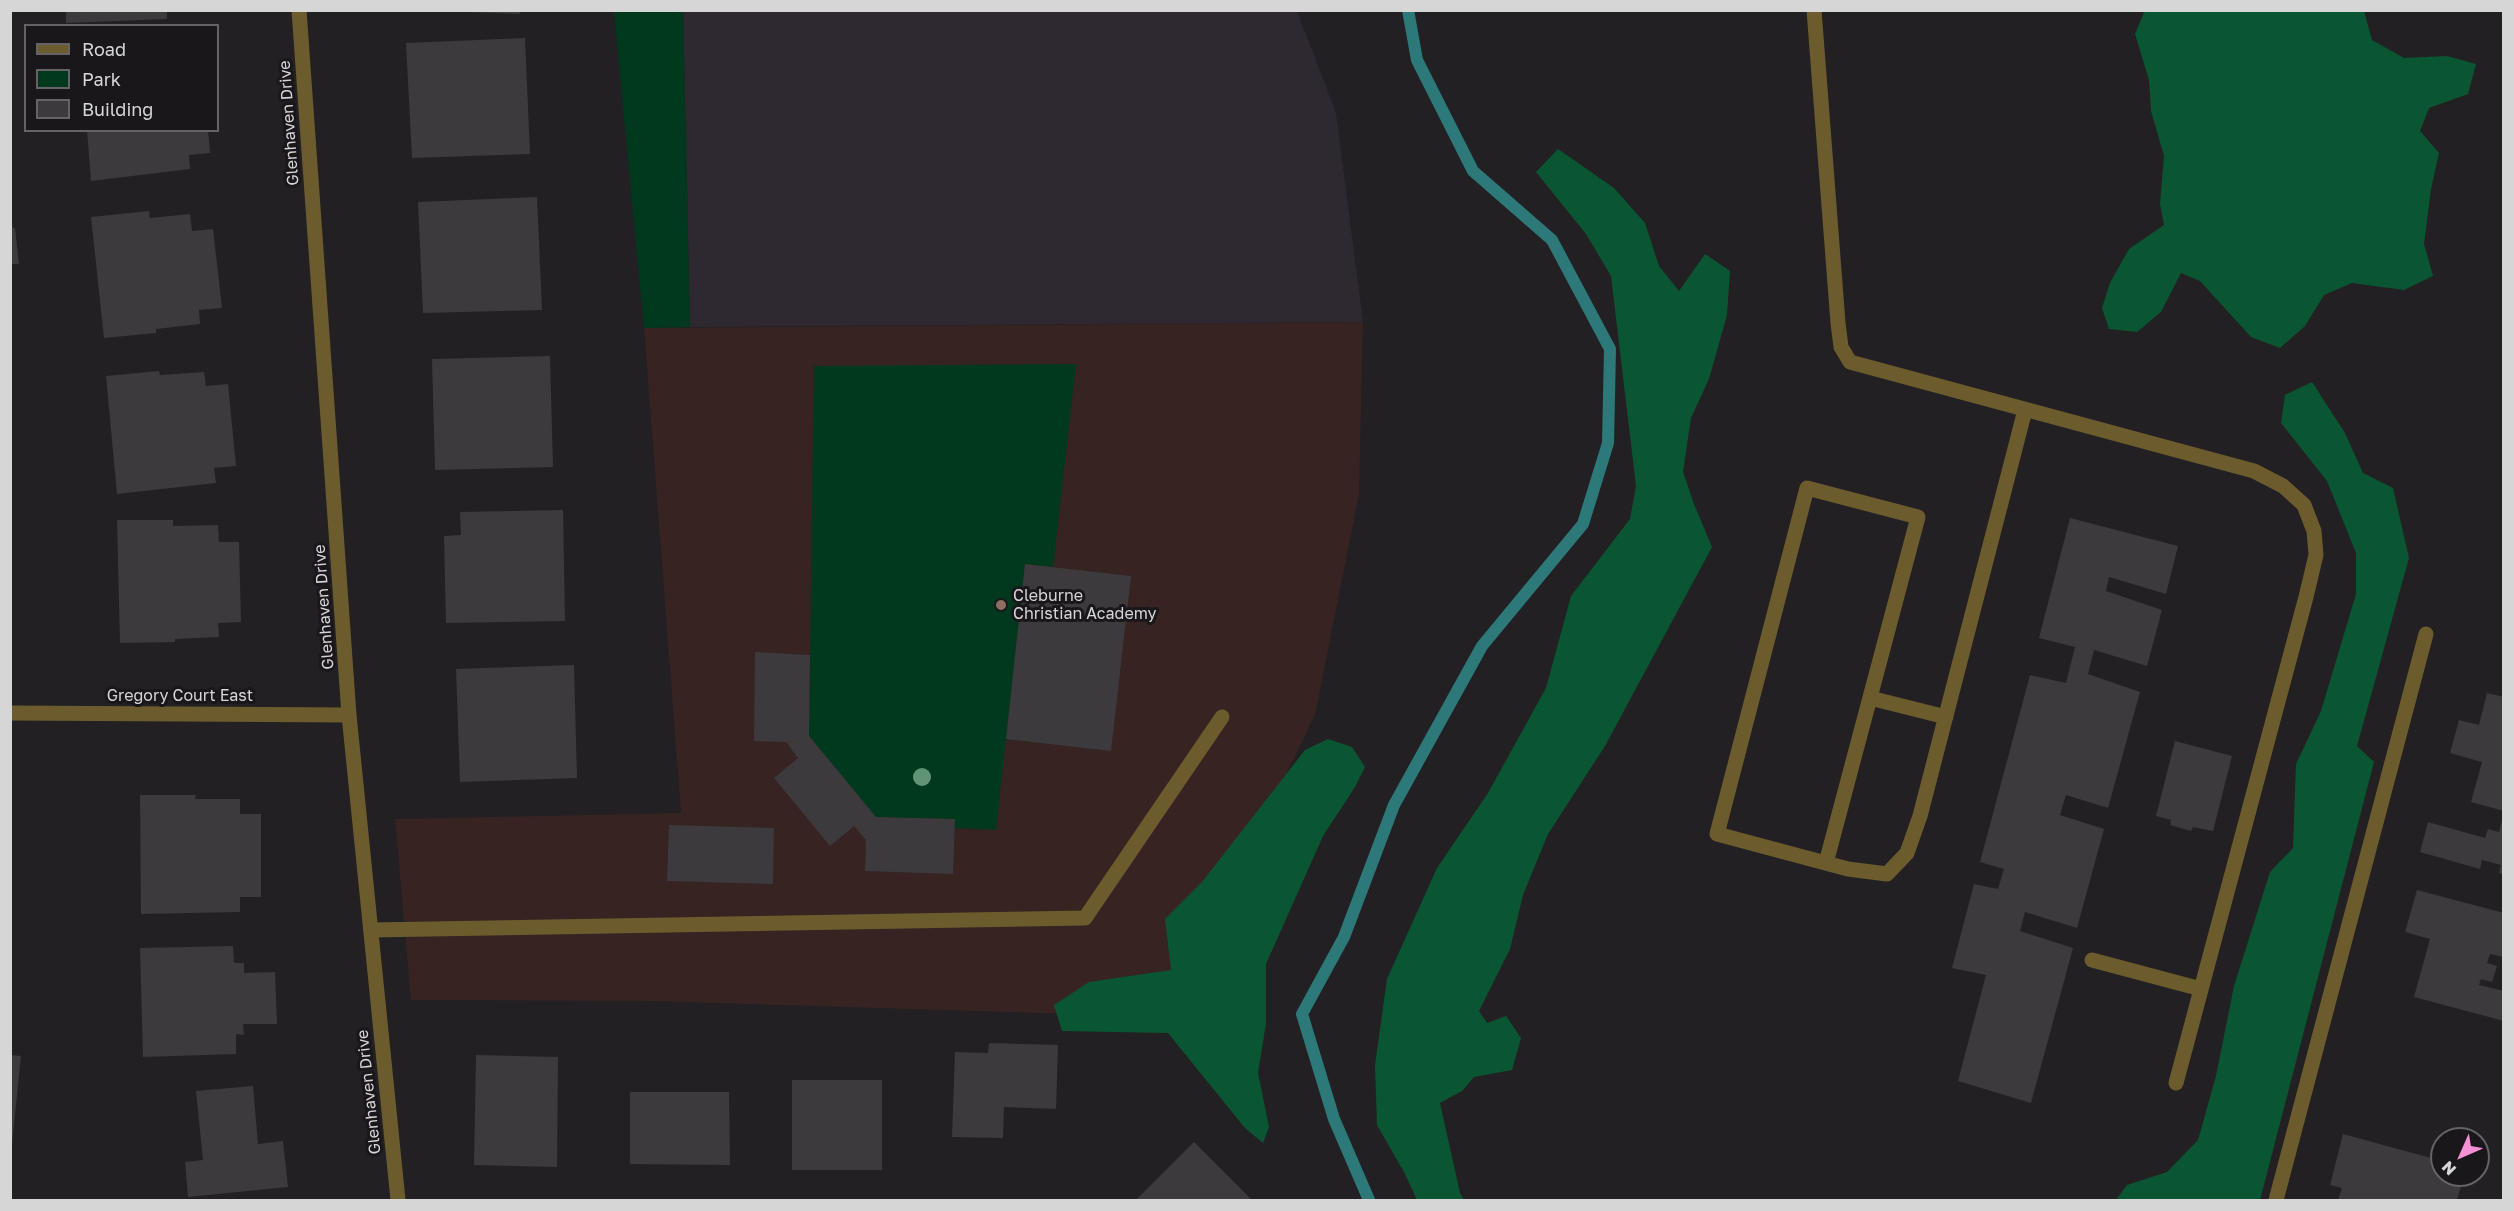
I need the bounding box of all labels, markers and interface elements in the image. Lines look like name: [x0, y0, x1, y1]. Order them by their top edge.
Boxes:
legend: [24, 24, 219, 132]
text: Road: [82, 38, 126, 60]
street label: Glenhaven Drive: [275, 60, 303, 186]
text: Park: [82, 68, 121, 90]
text: Building: [82, 98, 153, 120]
street label: Glenhaven Drive: [310, 544, 338, 670]
place label: Cleburne Christian Academy: [1013, 586, 1157, 624]
marker: Cleburne Christian Academy: [994, 598, 1008, 612]
street label: Gregory Court East: [107, 686, 253, 706]
street label: Glenhaven Drive: [353, 1029, 385, 1155]
north arrow: [2430, 1127, 2490, 1187]
text: N: [2437, 1157, 2460, 1180]

